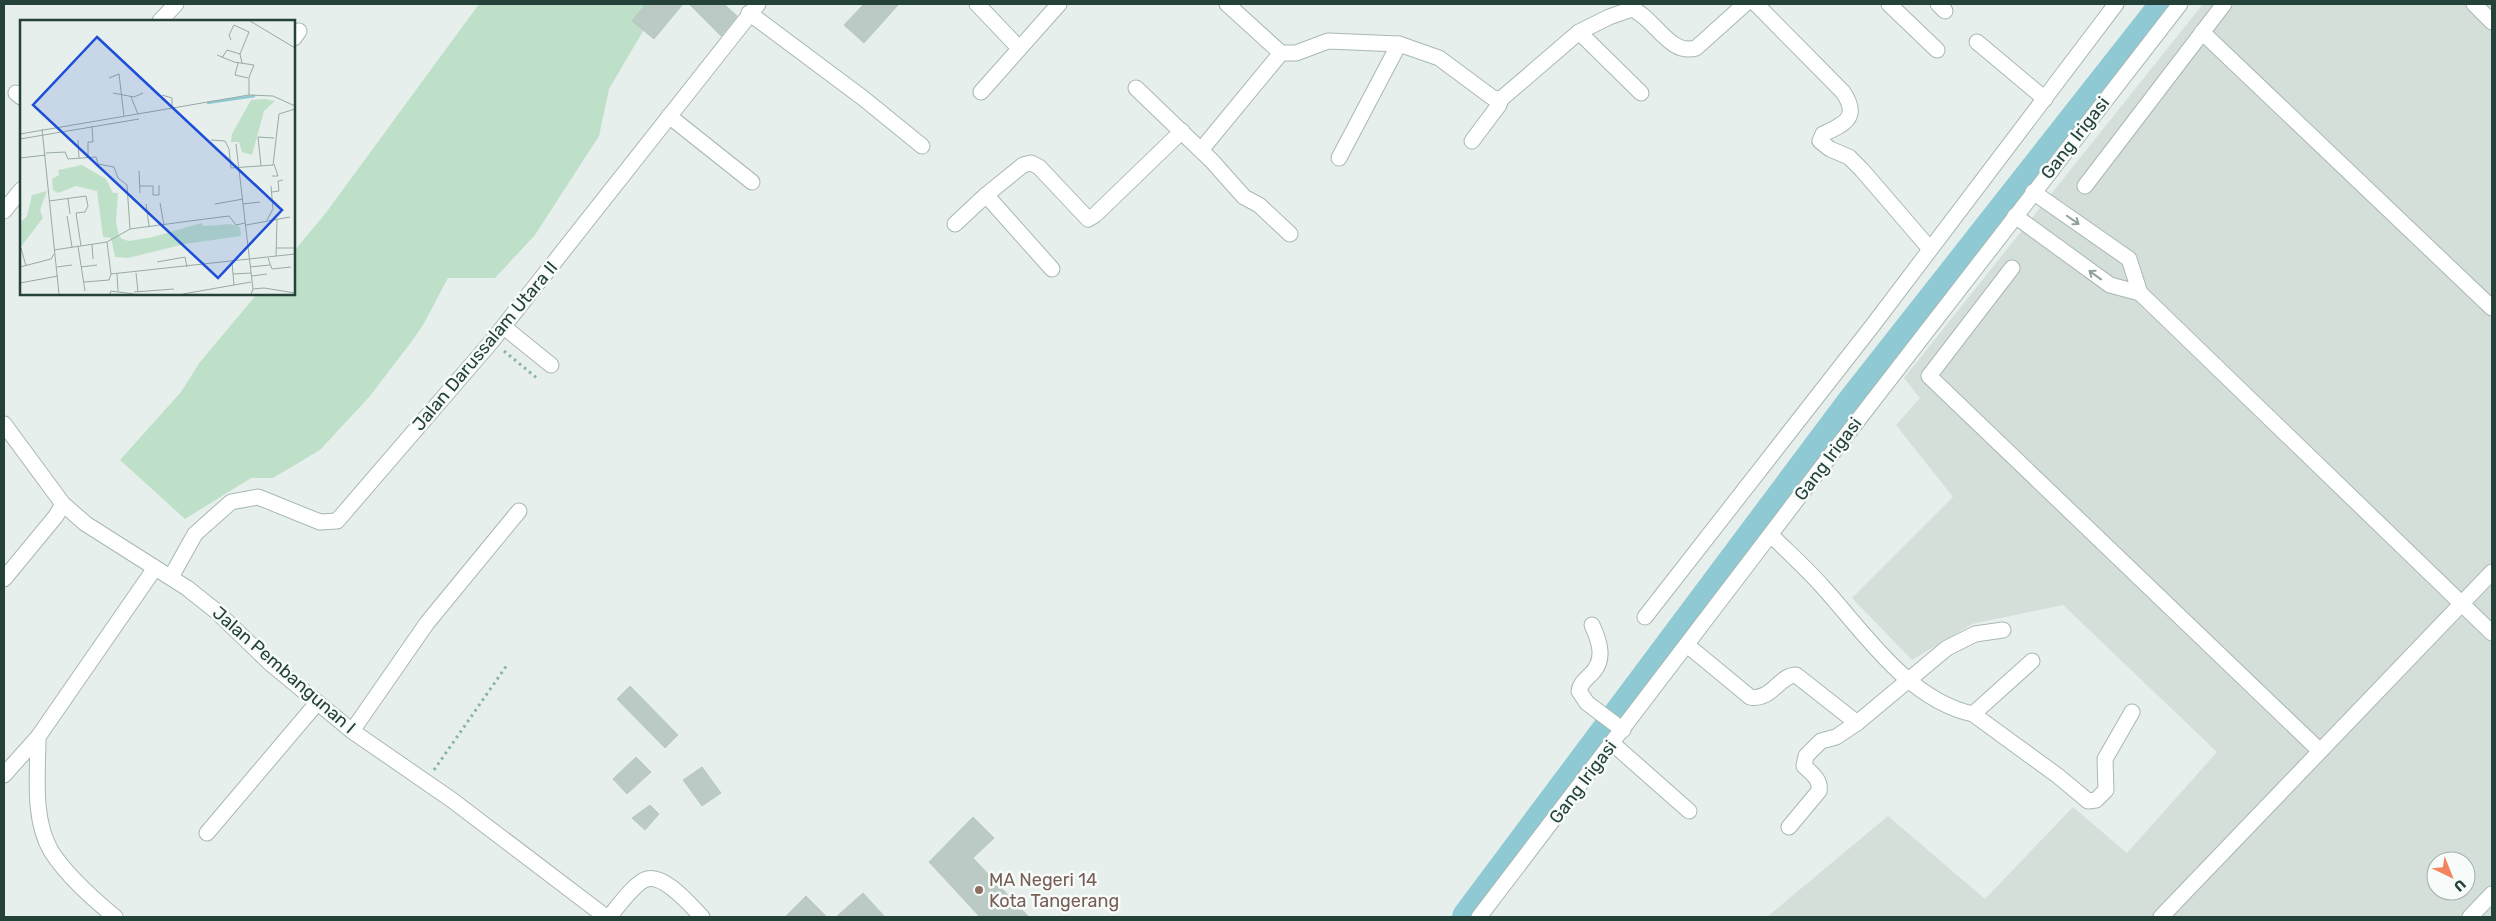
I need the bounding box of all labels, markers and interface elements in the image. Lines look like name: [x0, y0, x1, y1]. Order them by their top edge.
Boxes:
inset map: [20, 20, 295, 295]
street label: Gang Irigasi: [2036, 92, 2114, 184]
one-way arrow: [2066, 215, 2080, 225]
street label: Jalan Darussalam Utara II: [408, 257, 562, 435]
one-way arrow: [2089, 270, 2103, 280]
street label: Gang Irigasi: [1790, 413, 1866, 505]
street label: Jalan Pembangunan I: [208, 602, 360, 738]
street label: Gang Irigasi: [1545, 736, 1621, 828]
north arrow: [2426, 851, 2476, 901]
place label: MA Negeri 14 Kota Tangerang: [989, 869, 1119, 912]
text: U: [2450, 875, 2469, 895]
marker: MA Negeri 14 Kota Tangerang: [973, 884, 985, 896]

